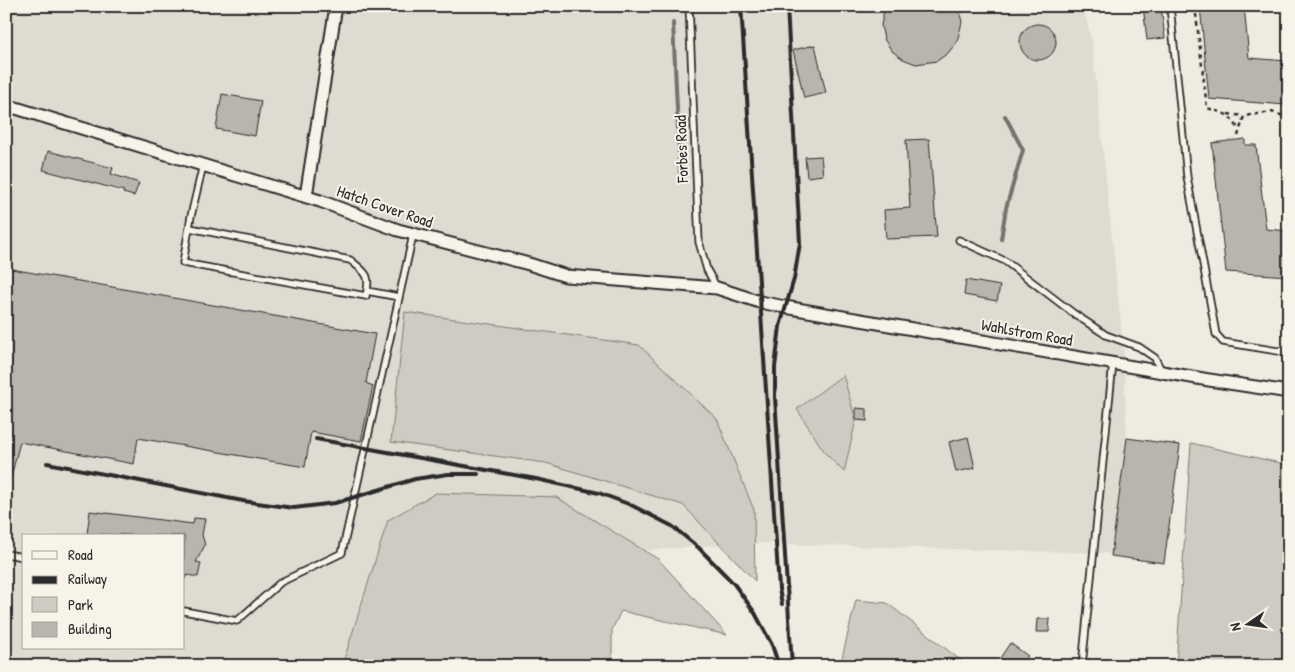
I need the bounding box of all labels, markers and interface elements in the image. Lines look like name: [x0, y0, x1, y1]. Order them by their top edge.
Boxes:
street label: Forbes Road: [669, 115, 693, 184]
street label: Hatch Cover Road: [334, 179, 436, 233]
street label: Wahlstrom Road: [980, 313, 1074, 351]
legend: [22, 534, 185, 650]
text: Road: [68, 544, 93, 565]
text: Railway: [68, 568, 107, 589]
text: Park: [68, 594, 93, 615]
north arrow: [1222, 600, 1272, 650]
text: Building: [68, 618, 112, 639]
text: N: [1225, 621, 1245, 633]

